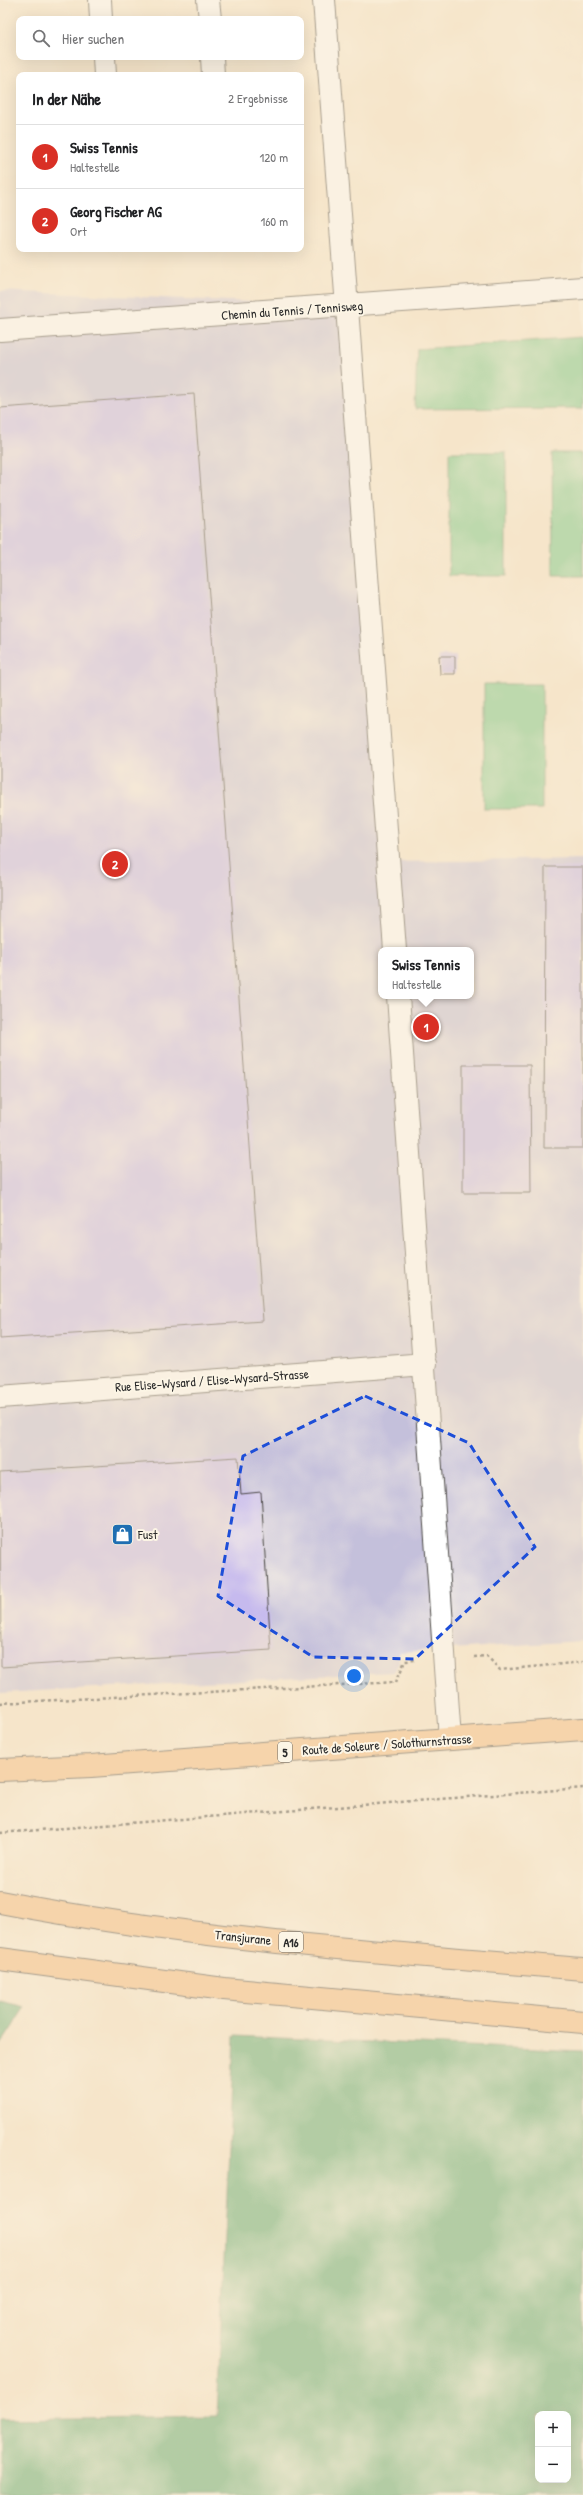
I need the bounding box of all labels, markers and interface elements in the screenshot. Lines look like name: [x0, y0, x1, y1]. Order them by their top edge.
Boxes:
search box: [16, 16, 304, 60]
icon: search: [30, 27, 52, 49]
text: Hier suchen: [62, 28, 124, 49]
text: In der Nähe: [32, 87, 101, 110]
text: 2 Ergebnisse: [228, 89, 288, 107]
text: Swiss Tennis: [70, 137, 138, 158]
text: 1: [43, 148, 47, 166]
text: 120 m: [260, 148, 288, 166]
text: Haltestelle: [70, 158, 120, 176]
text: Georg Fischer AG: [70, 201, 162, 222]
text: 2: [42, 212, 48, 230]
text: 160 m: [260, 212, 288, 230]
text: Ort: [70, 222, 87, 240]
street label: Chemin du Tennis / Tennisweg: [221, 296, 364, 324]
pin: 2: [102, 849, 128, 879]
popup: [378, 947, 474, 999]
text: Swiss Tennis: [392, 954, 460, 975]
text: Haltestelle: [392, 975, 442, 993]
pin: 1: [413, 1012, 439, 1042]
street label: Rue Elise-Wysard / Elise-Wysard-Strasse: [115, 1364, 309, 1396]
shop icon: Fust: [109, 1521, 135, 1547]
place label: Fust: [137, 1525, 158, 1543]
your location: [344, 1666, 364, 1686]
street label: Route de Soleure / Solothurnstrasse: [302, 1729, 472, 1759]
road number: 5: [278, 1742, 292, 1762]
street label: Transjurane: [214, 1925, 272, 1949]
road number: A16: [279, 1932, 303, 1952]
map controls: [535, 2411, 571, 2483]
button: +: [535, 2411, 571, 2447]
button: −: [535, 2447, 571, 2483]

